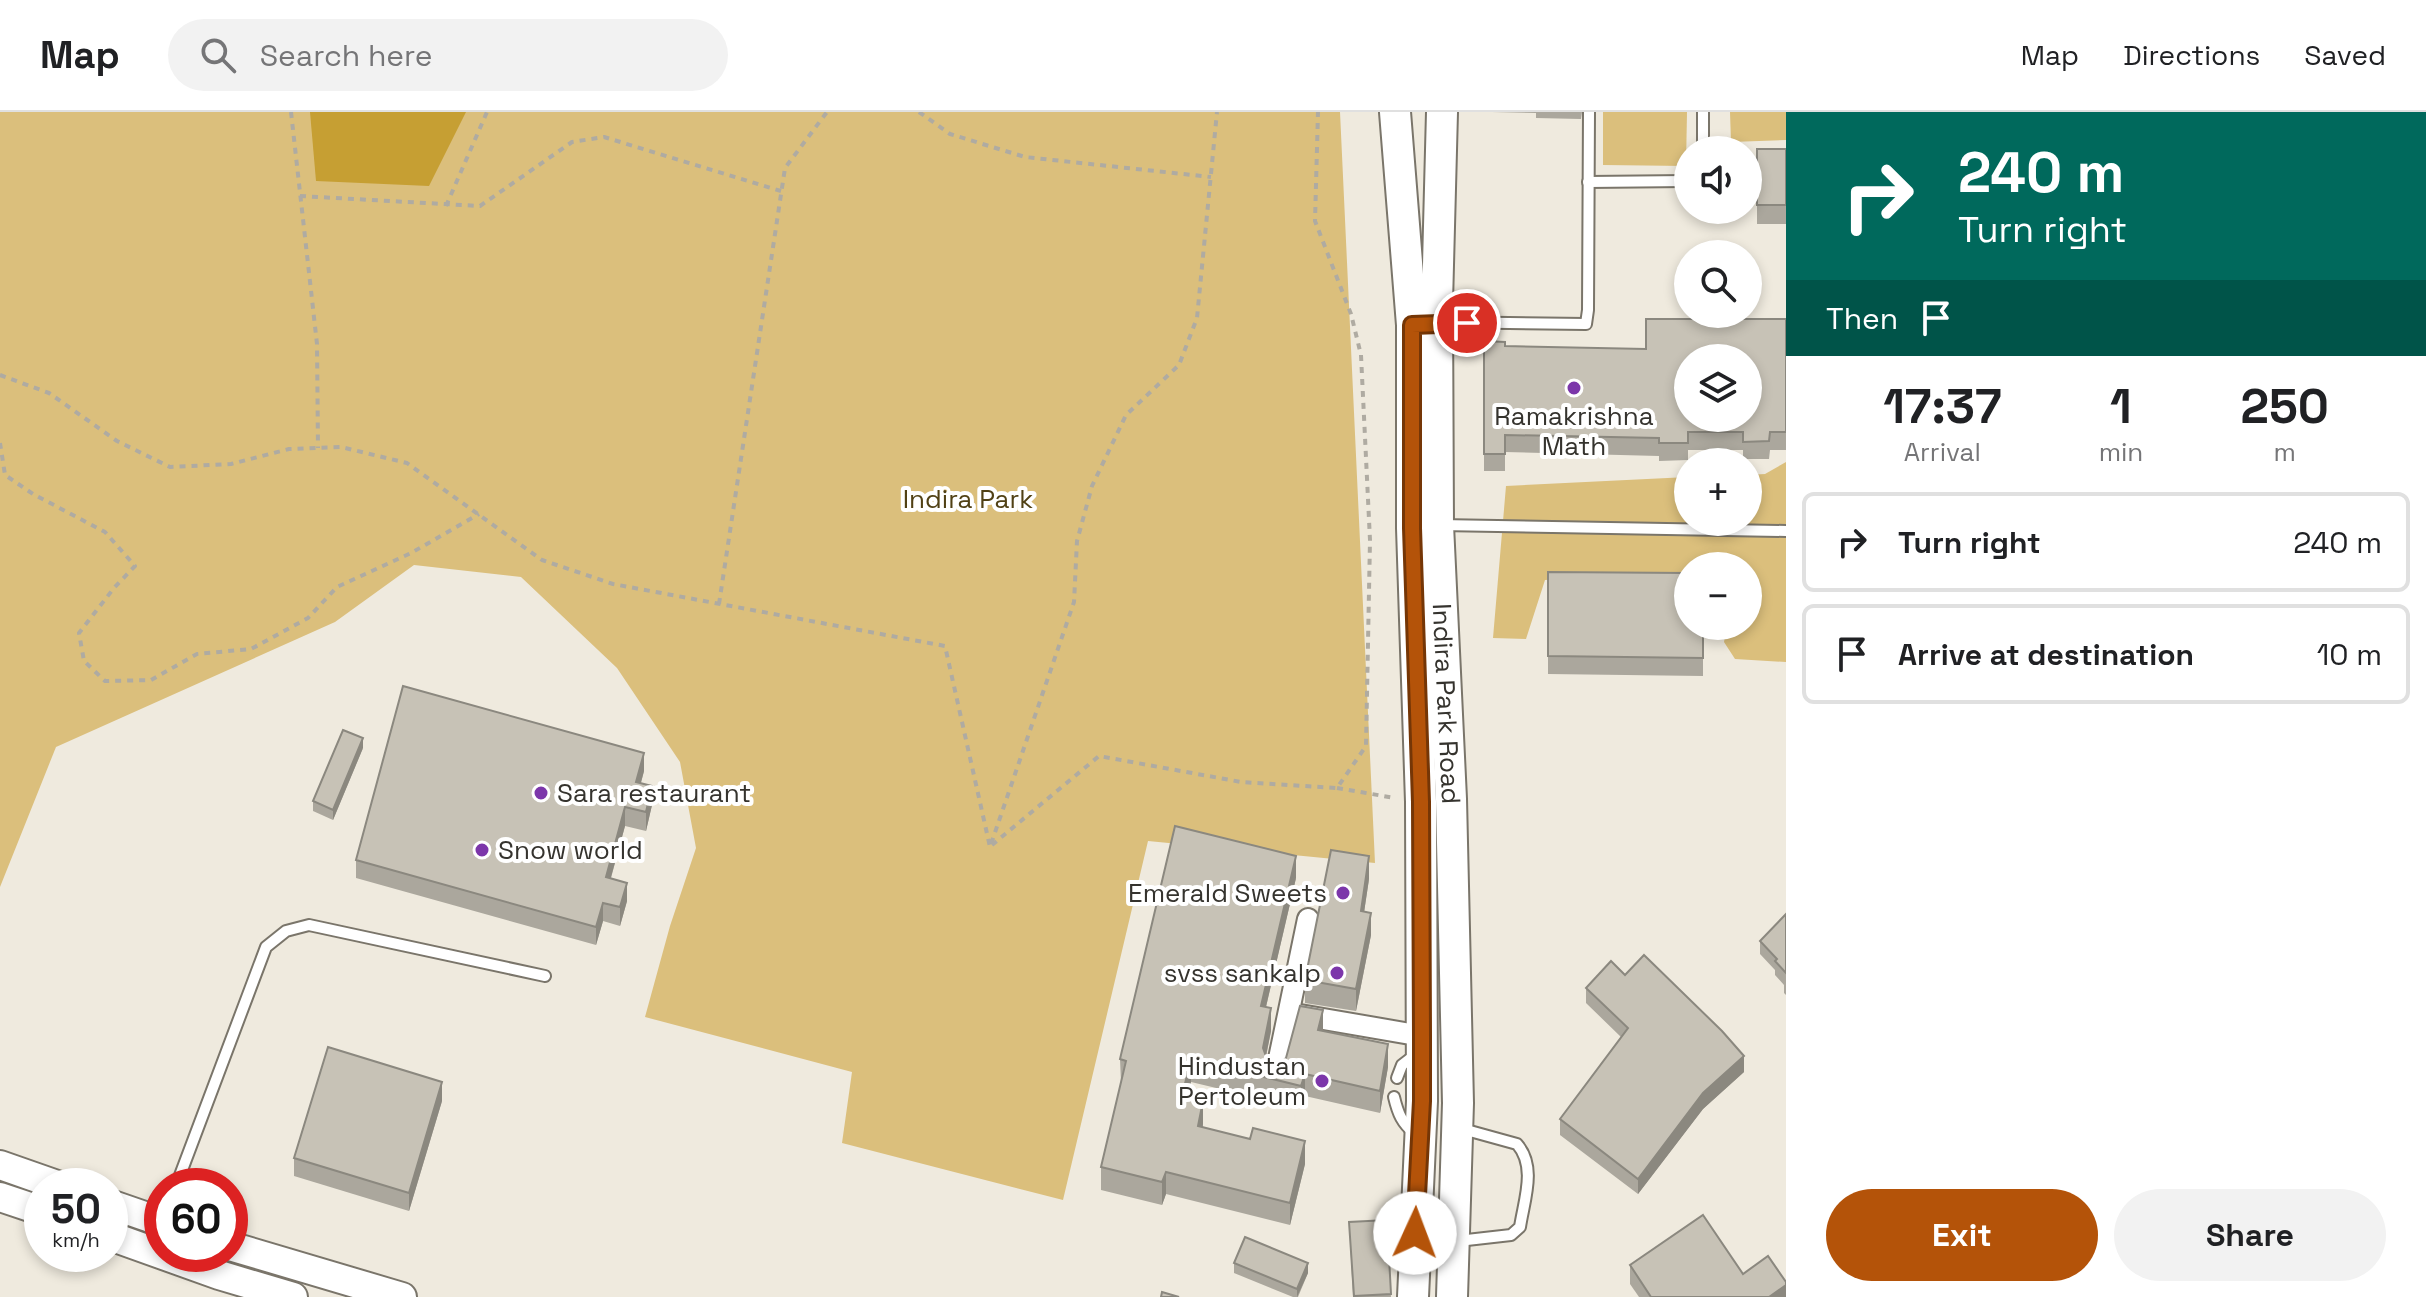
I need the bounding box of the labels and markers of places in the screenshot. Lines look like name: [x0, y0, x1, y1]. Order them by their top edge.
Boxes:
pin: [1433, 289, 1501, 357]
marker: Ramakrishna Math: [1565, 379, 1583, 397]
place label: Ramakrishna Math: [1494, 399, 1654, 463]
place label: Sara restaurant: [557, 776, 751, 810]
marker: Sara restaurant: [532, 784, 550, 802]
place label: Snow world: [498, 833, 643, 867]
marker: Snow world: [473, 841, 491, 859]
place label: Emerald Sweets: [1128, 876, 1327, 910]
marker: Emerald Sweets: [1334, 884, 1352, 902]
place label: svss sankalp: [1164, 956, 1321, 990]
marker: svss sankalp: [1328, 964, 1346, 982]
place label: Hindustan Pertoleum: [1178, 1049, 1306, 1113]
marker: Hindustan Pertoleum: [1313, 1072, 1331, 1090]

